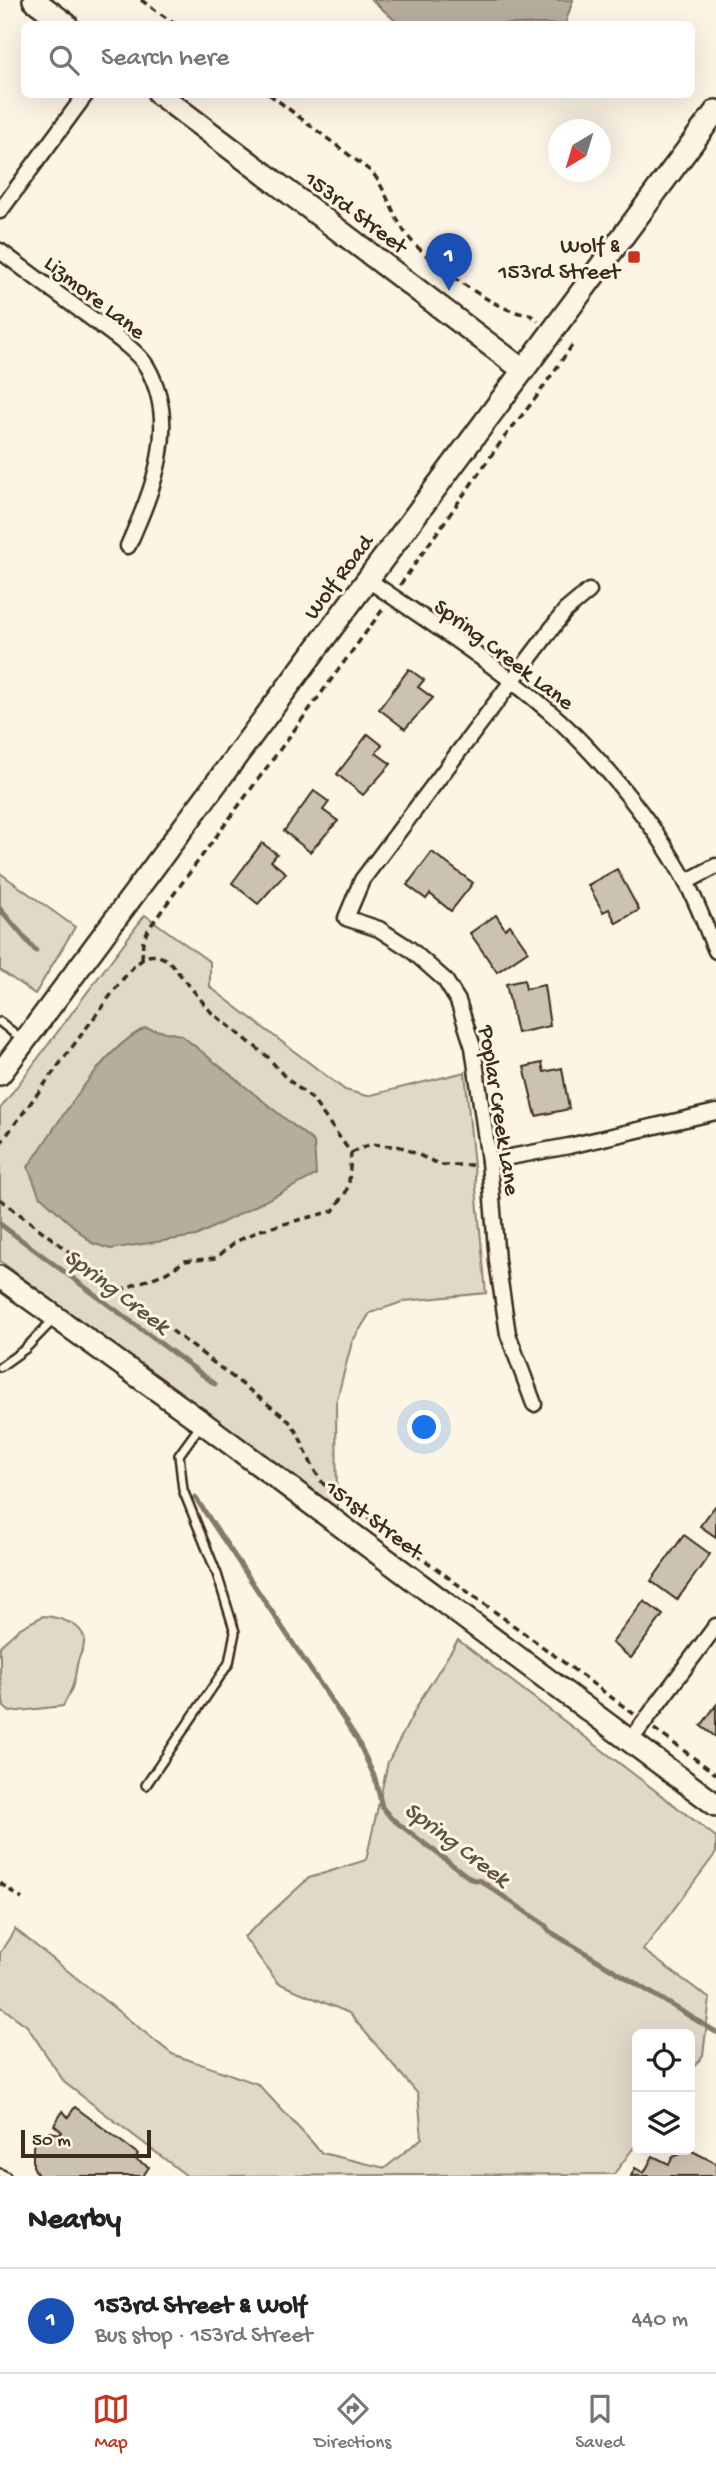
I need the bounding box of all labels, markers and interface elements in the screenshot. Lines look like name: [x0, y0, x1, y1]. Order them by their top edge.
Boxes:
search box: [21, 21, 695, 98]
icon: search: [45, 41, 83, 79]
text: Search here: [101, 44, 229, 75]
north arrow: [548, 119, 611, 182]
street label: 153rd Street: [297, 166, 413, 262]
pin: 1: [426, 233, 472, 291]
place label: Wolf & 153rd Street: [497, 234, 622, 287]
marker: Wolf & 153rd Street: [626, 249, 642, 265]
street label: Lizmore Lane: [38, 251, 151, 347]
street label: Wolf Road: [299, 529, 381, 626]
street label: Spring Creek Lane: [427, 594, 579, 718]
street label: Poplar Creek Lane: [471, 1023, 524, 1198]
water label: Spring Creek: [58, 1244, 176, 1343]
your location: [407, 1410, 441, 1444]
street label: 151st Street: [318, 1475, 428, 1567]
water label: Spring Creek: [398, 1797, 516, 1896]
map controls: [632, 2029, 695, 2155]
button: locate: [632, 2029, 695, 2092]
button: layers: [632, 2092, 695, 2155]
scale bar: [21, 2127, 150, 2159]
text: 50 m: [32, 2130, 71, 2153]
text: Nearby: [28, 2204, 121, 2239]
text: 153rd Street & Wolf: [95, 2292, 306, 2323]
text: 1: [46, 2307, 56, 2334]
text: 440 m: [631, 2307, 688, 2334]
text: Bus stop · 153rd Street: [95, 2323, 312, 2350]
tab: Map: [92, 2390, 130, 2455]
tab: Directions: [314, 2390, 391, 2455]
tab: Saved: [575, 2390, 624, 2455]

